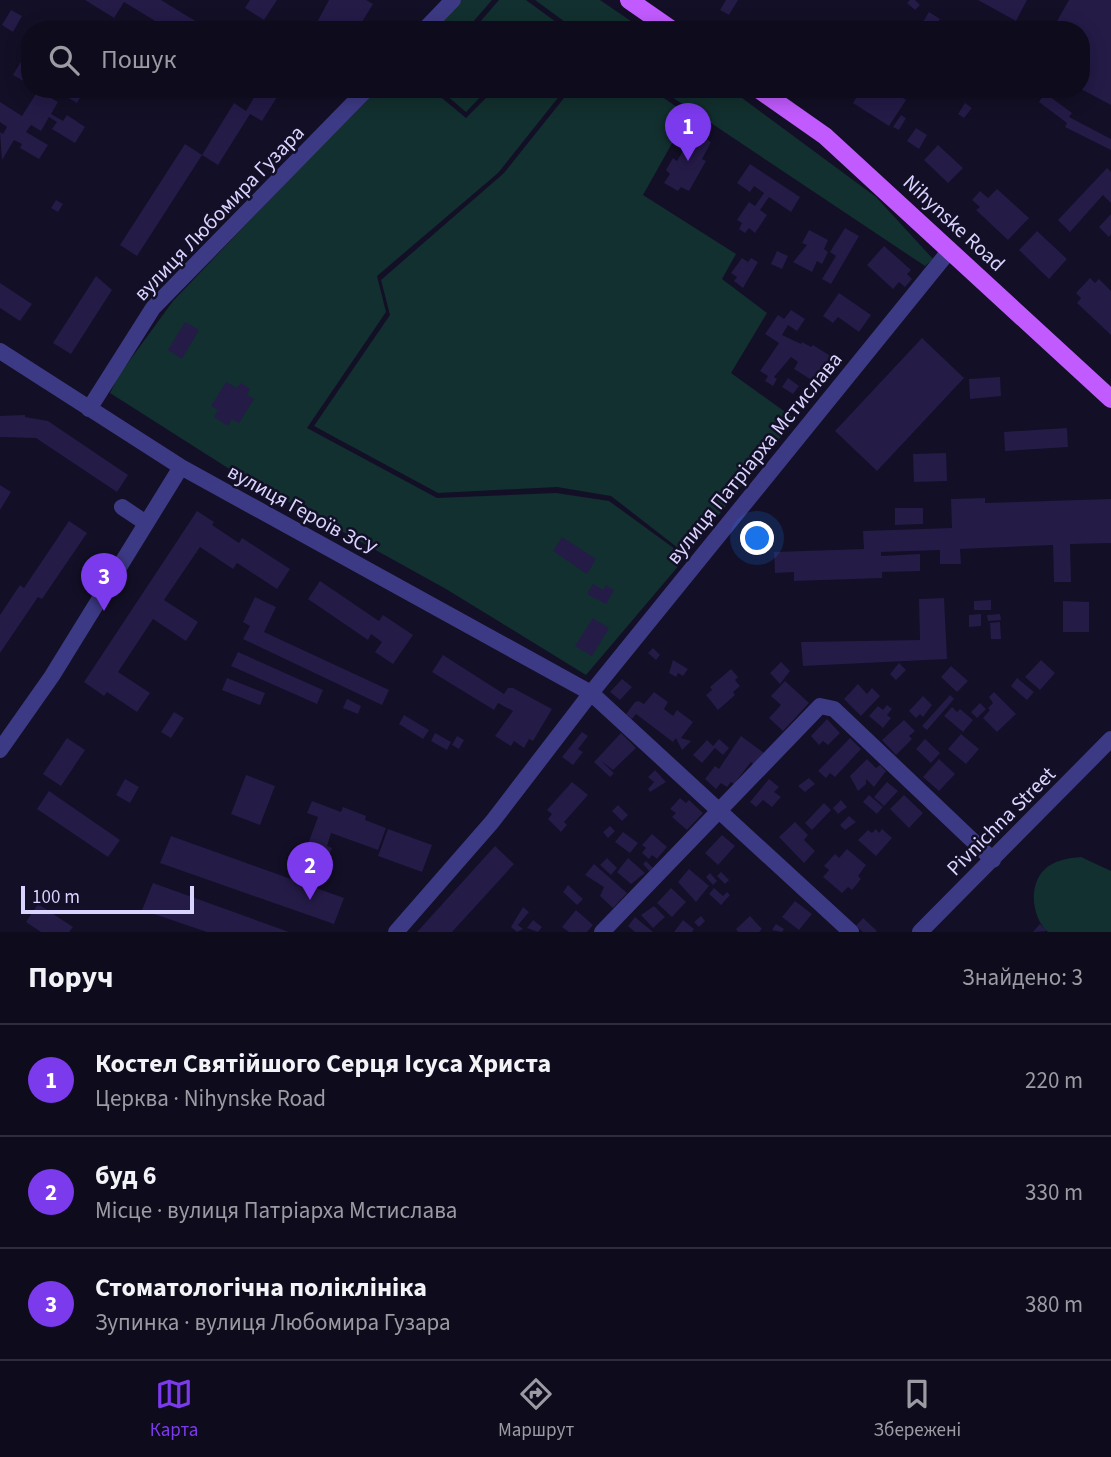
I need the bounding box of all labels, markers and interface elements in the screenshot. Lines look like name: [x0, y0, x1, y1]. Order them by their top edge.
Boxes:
search box: [21, 21, 1090, 98]
icon: search: [45, 41, 83, 79]
text: Пошук: [101, 41, 176, 78]
pin: 1: [665, 103, 711, 161]
street label: вулиця Любомира Гузара: [127, 118, 311, 308]
street label: Nihynske Road: [896, 168, 1012, 278]
street label: вулиця Патріарха Мстислава: [659, 346, 849, 570]
street label: вулиця Героїв ЗСУ: [222, 457, 382, 563]
your location: [740, 521, 774, 555]
pin: 3: [81, 553, 127, 611]
street label: Pivnichna Street: [940, 760, 1062, 882]
pin: 2: [287, 842, 333, 900]
scale bar: [21, 883, 194, 915]
text: 100 m: [32, 884, 80, 911]
text: Поруч: [28, 956, 114, 999]
text: Знайдено: 3: [962, 961, 1083, 994]
text: Костел Святійшого Серця Ісуса Христа: [95, 1045, 551, 1082]
text: 1: [45, 1064, 57, 1097]
text: 220 m: [1025, 1064, 1083, 1097]
text: Церква · Nihynske Road: [95, 1082, 326, 1115]
text: буд 6: [95, 1157, 156, 1194]
text: 2: [45, 1176, 57, 1209]
text: 330 m: [1025, 1176, 1083, 1209]
text: Місце · вулиця Патріарха Мстислава: [95, 1194, 457, 1227]
text: Стоматологічна поліклініка: [95, 1269, 427, 1306]
text: 3: [45, 1288, 57, 1321]
text: 380 m: [1025, 1288, 1083, 1321]
text: Зупинка · вулиця Любомира Гузара: [95, 1306, 451, 1339]
tab: Карта: [150, 1375, 198, 1444]
tab: Маршрут: [498, 1375, 574, 1444]
tab: Збережені: [874, 1375, 961, 1444]

